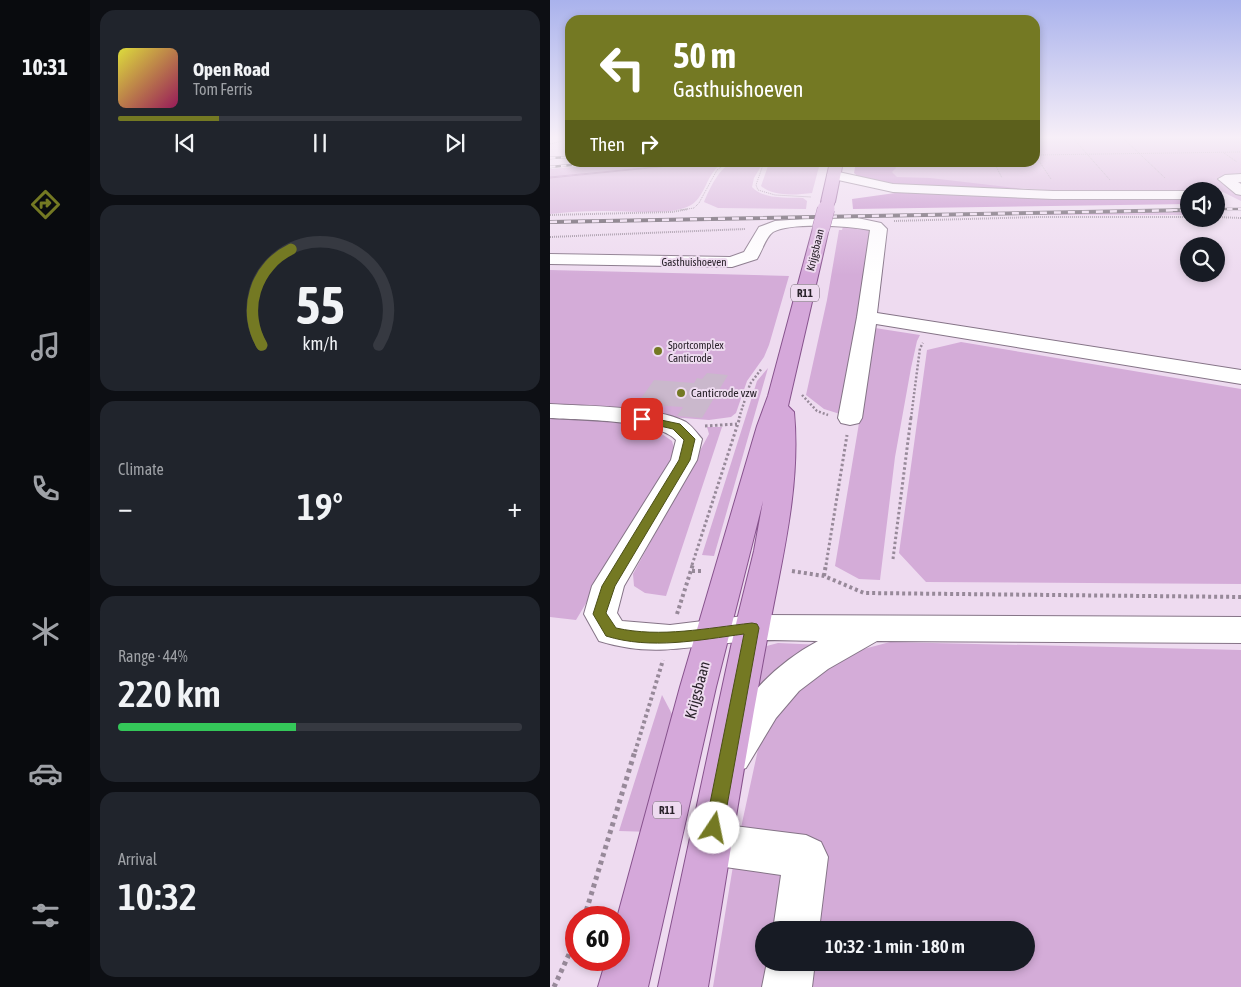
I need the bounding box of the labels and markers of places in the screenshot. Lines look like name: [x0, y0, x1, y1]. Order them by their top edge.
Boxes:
place label: Sportcomplex Canticrode: [668, 339, 724, 364]
marker: Sportcomplex Canticrode: [652, 345, 664, 357]
place label: Canticrode vzw: [691, 386, 757, 400]
marker: Canticrode vzw: [675, 387, 687, 399]
pin: [621, 398, 663, 440]

